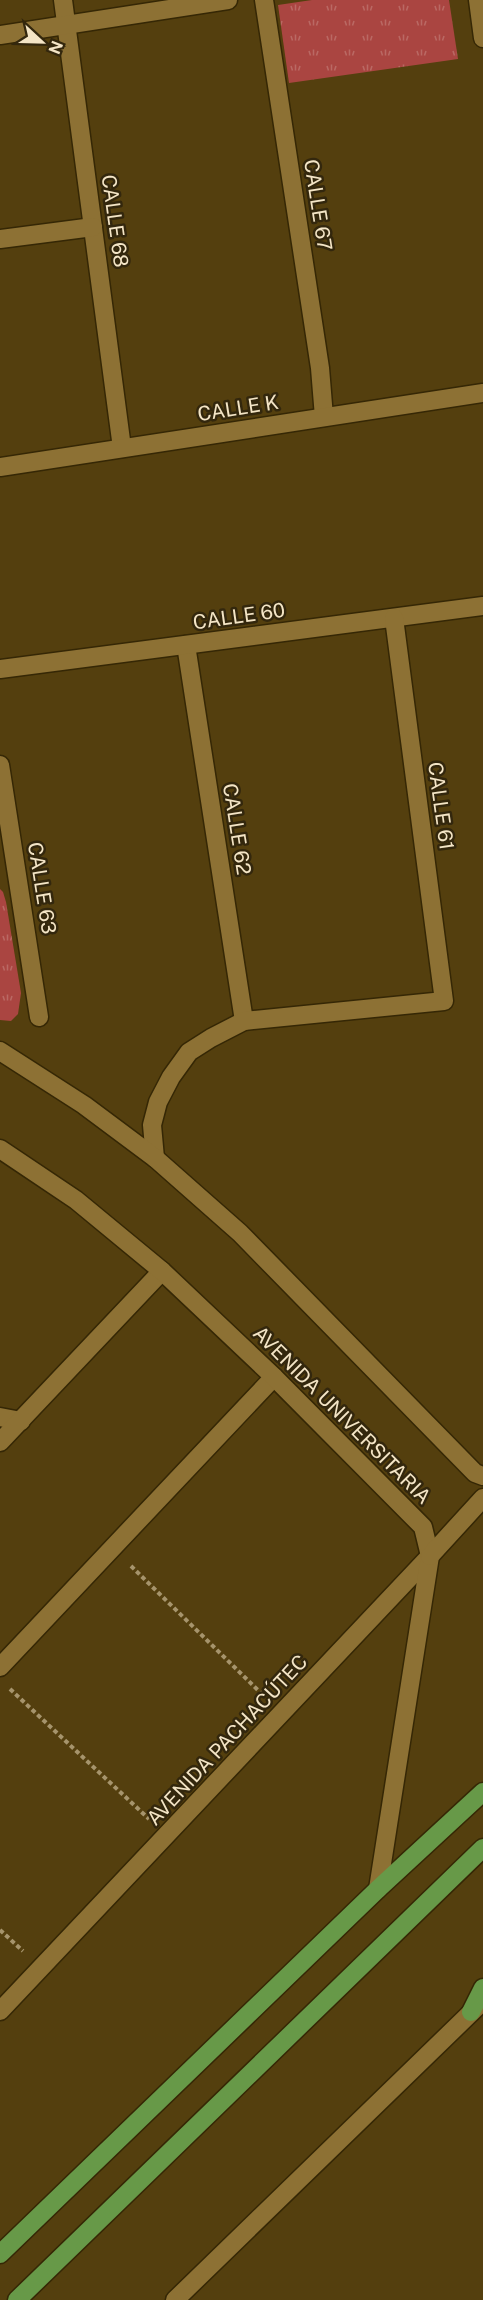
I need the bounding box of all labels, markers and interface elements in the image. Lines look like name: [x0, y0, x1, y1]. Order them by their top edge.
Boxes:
north arrow: [12, 12, 72, 72]
text: N: [44, 38, 67, 57]
street label: CALLE 67: [299, 158, 337, 252]
street label: CALLE 68: [97, 173, 133, 269]
street label: CALLE K: [196, 390, 280, 426]
street label: CALLE 60: [191, 598, 287, 634]
street label: CALLE 61: [423, 760, 459, 852]
street label: CALLE 62: [218, 781, 256, 877]
street label: CALLE 63: [23, 840, 61, 936]
street label: AVENIDA UNIVERSITARIA: [248, 1321, 436, 1509]
street label: AVENIDA PACHACÚTEC: [141, 1649, 312, 1830]

